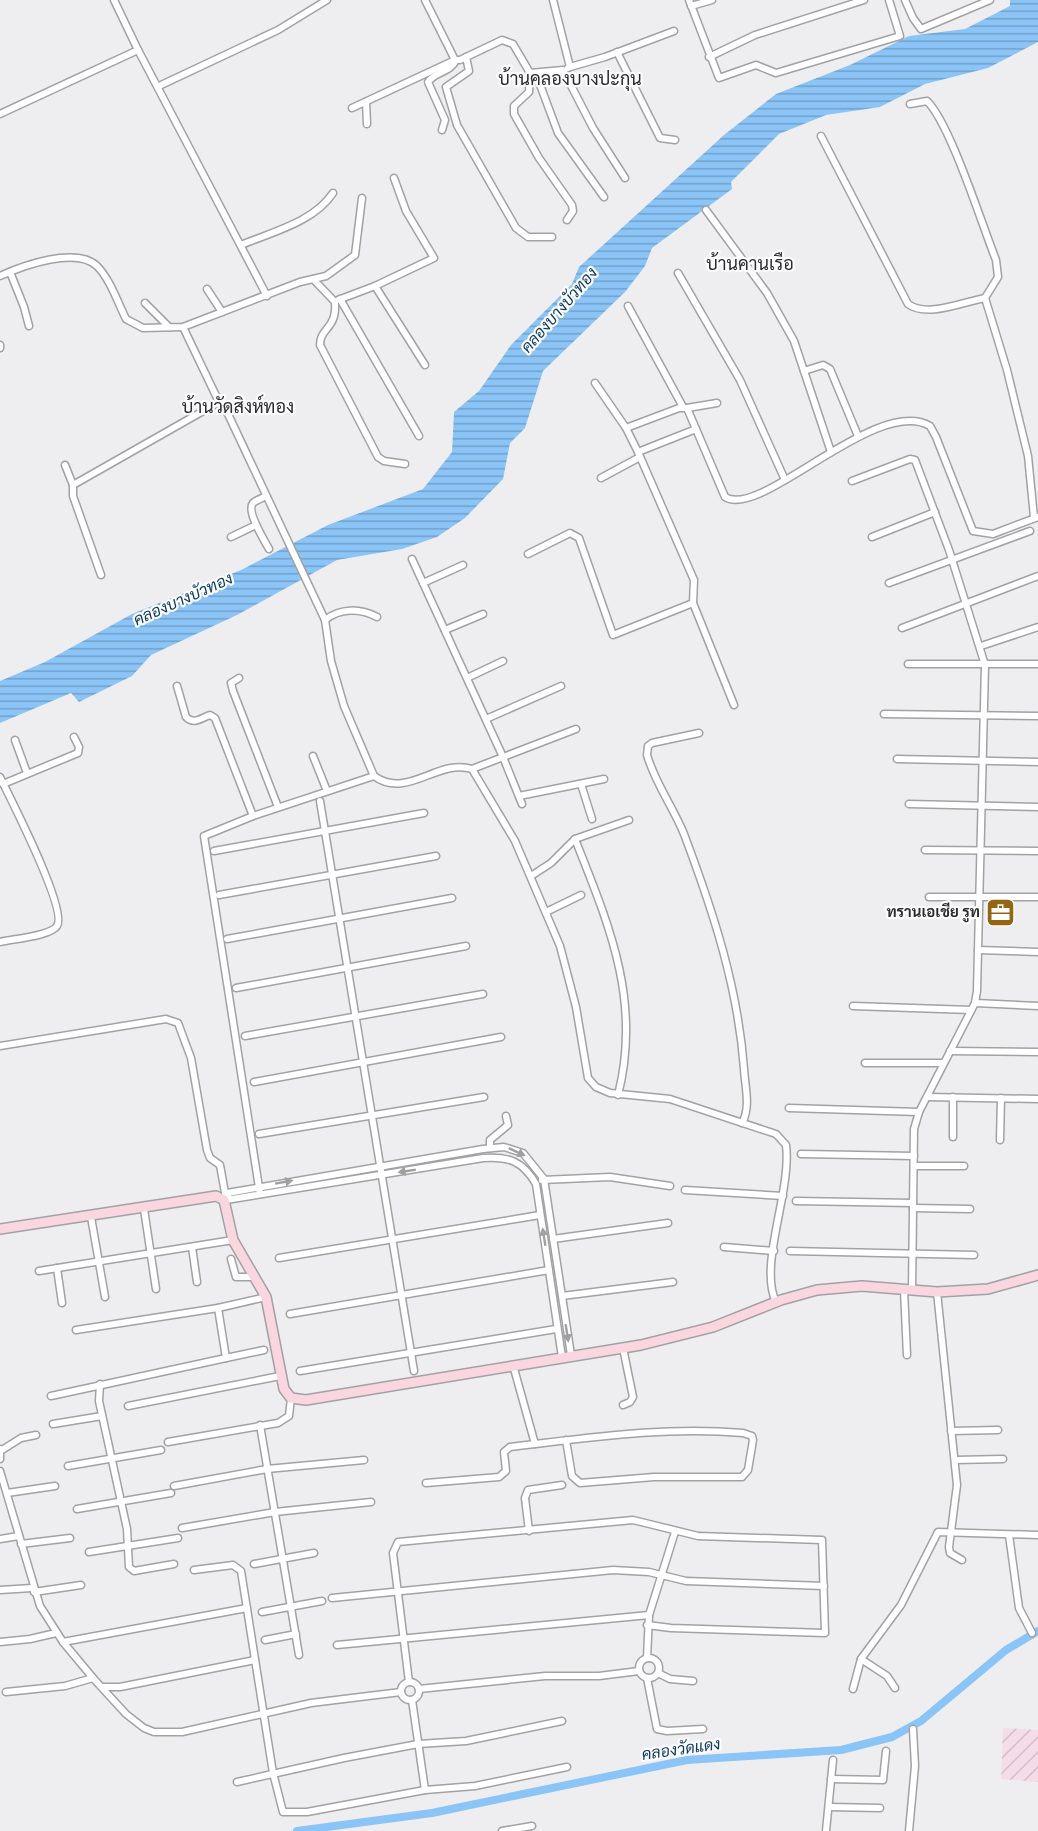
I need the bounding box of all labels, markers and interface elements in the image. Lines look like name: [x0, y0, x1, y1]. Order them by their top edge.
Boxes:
district label: บ้านคลองบางปะกุน: [498, 67, 642, 91]
district label: บ้านคานเรือ: [706, 252, 794, 275]
water label: คลองบางบัวทอง: [516, 263, 601, 356]
district label: บ้านวัดสิงห์ทอง: [182, 394, 294, 418]
water label: คลองบางบัวทอง: [130, 568, 236, 629]
office icon: ทรานเอเชีย รูท: [985, 896, 1017, 928]
place label: ทรานเอเชีย รูท: [886, 902, 980, 923]
one-way arrow: [508, 1148, 525, 1157]
one-way arrow: [397, 1166, 416, 1175]
one-way arrow: [275, 1177, 294, 1186]
one-way arrow: [539, 1227, 548, 1246]
one-way arrow: [563, 1323, 572, 1342]
water label: คลองวัดแดง: [640, 1733, 722, 1764]

